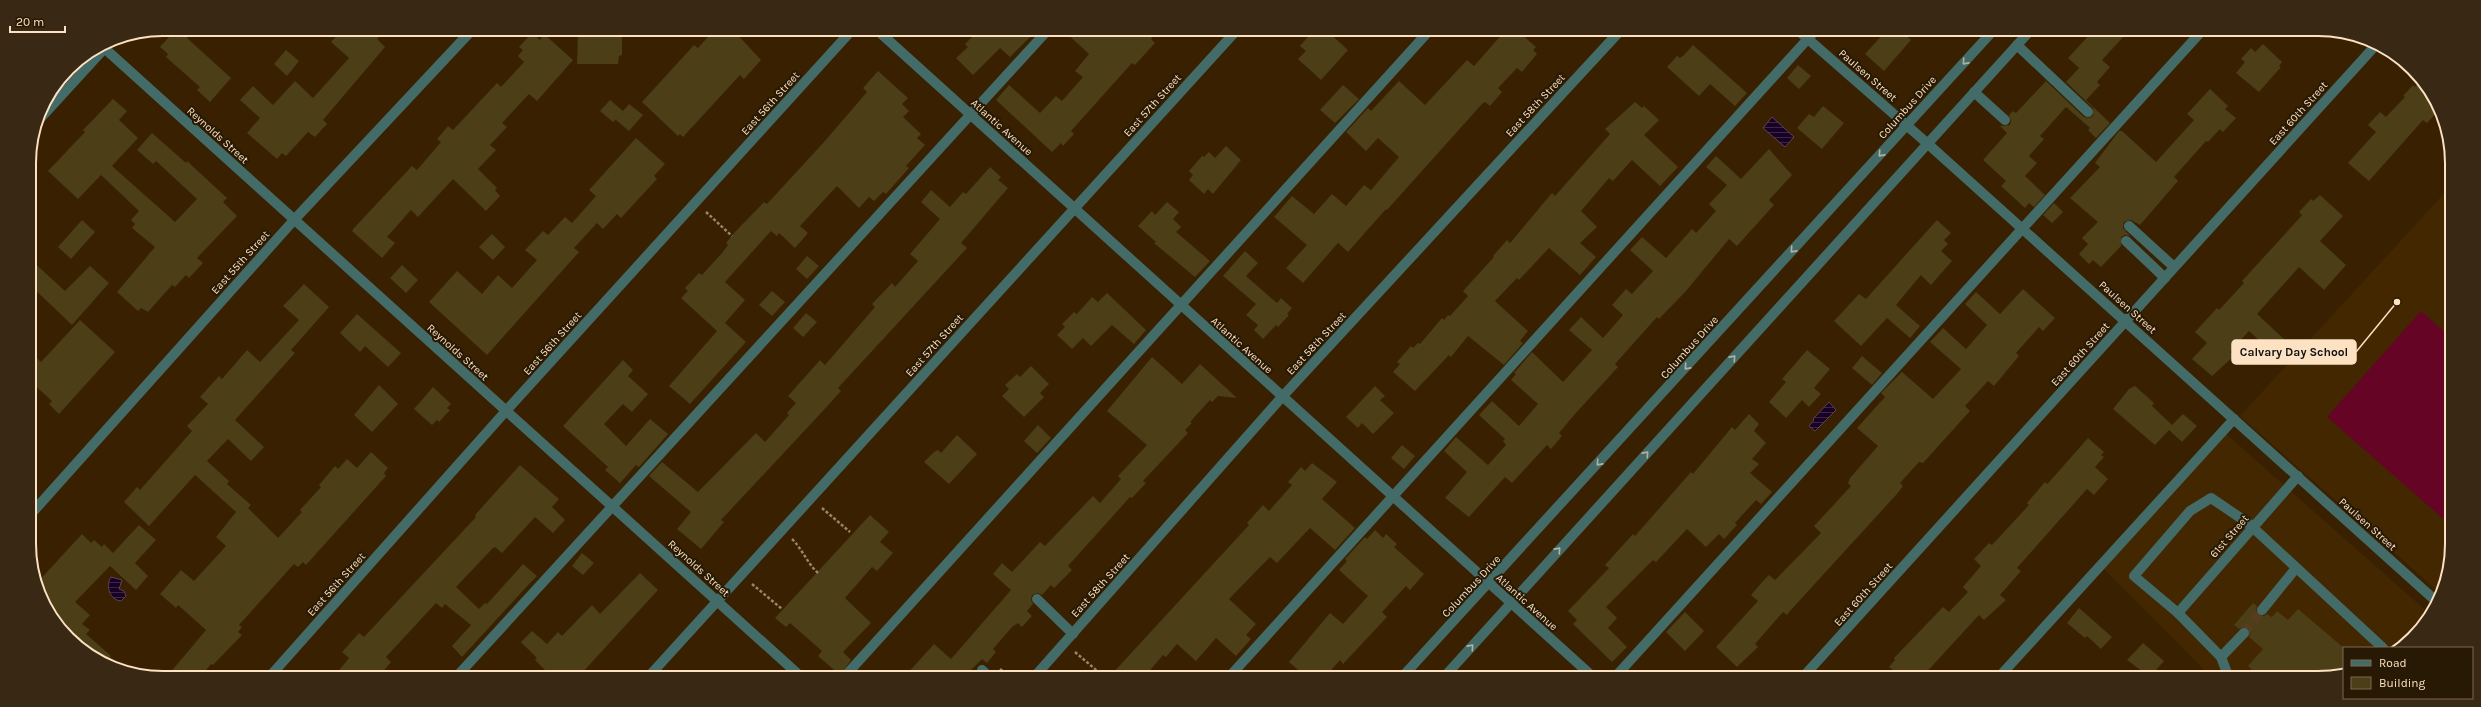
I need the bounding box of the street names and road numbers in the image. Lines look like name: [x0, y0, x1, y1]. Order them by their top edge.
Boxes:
street label: Paulsen Street: [1836, 47, 1899, 104]
street label: East 56th Street: [738, 69, 802, 138]
street label: East 57th Street: [1121, 71, 1184, 139]
street label: East 58th Street: [1503, 71, 1568, 140]
street label: Columbus Drive: [1876, 73, 1939, 141]
street label: East 60th Street: [2266, 79, 2330, 148]
street label: Atlantic Avenue: [968, 96, 1035, 159]
street label: Reynolds Street: [184, 104, 251, 166]
street label: East 55th Street: [209, 228, 272, 297]
street label: Paulsen Street: [2096, 278, 2159, 337]
street label: East 56th Street: [520, 309, 584, 378]
street label: East 58th Street: [1284, 309, 1349, 378]
street label: East 57th Street: [903, 311, 966, 379]
street label: Columbus Drive: [1658, 313, 1721, 381]
street label: Atlantic Avenue: [1208, 314, 1275, 377]
street label: East 60th Street: [2048, 320, 2112, 389]
street label: Reynolds Street: [424, 321, 491, 383]
street label: Paulsen Street: [2336, 495, 2399, 554]
street label: 61st Street: [2207, 512, 2252, 560]
street label: Reynolds Street: [665, 537, 732, 599]
street label: East 56th Street: [304, 550, 368, 619]
street label: East 58th Street: [1068, 551, 1132, 620]
street label: Columbus Drive: [1439, 552, 1504, 620]
street label: East 60th Street: [1831, 560, 1895, 629]
street label: Atlantic Avenue: [1493, 571, 1560, 634]

